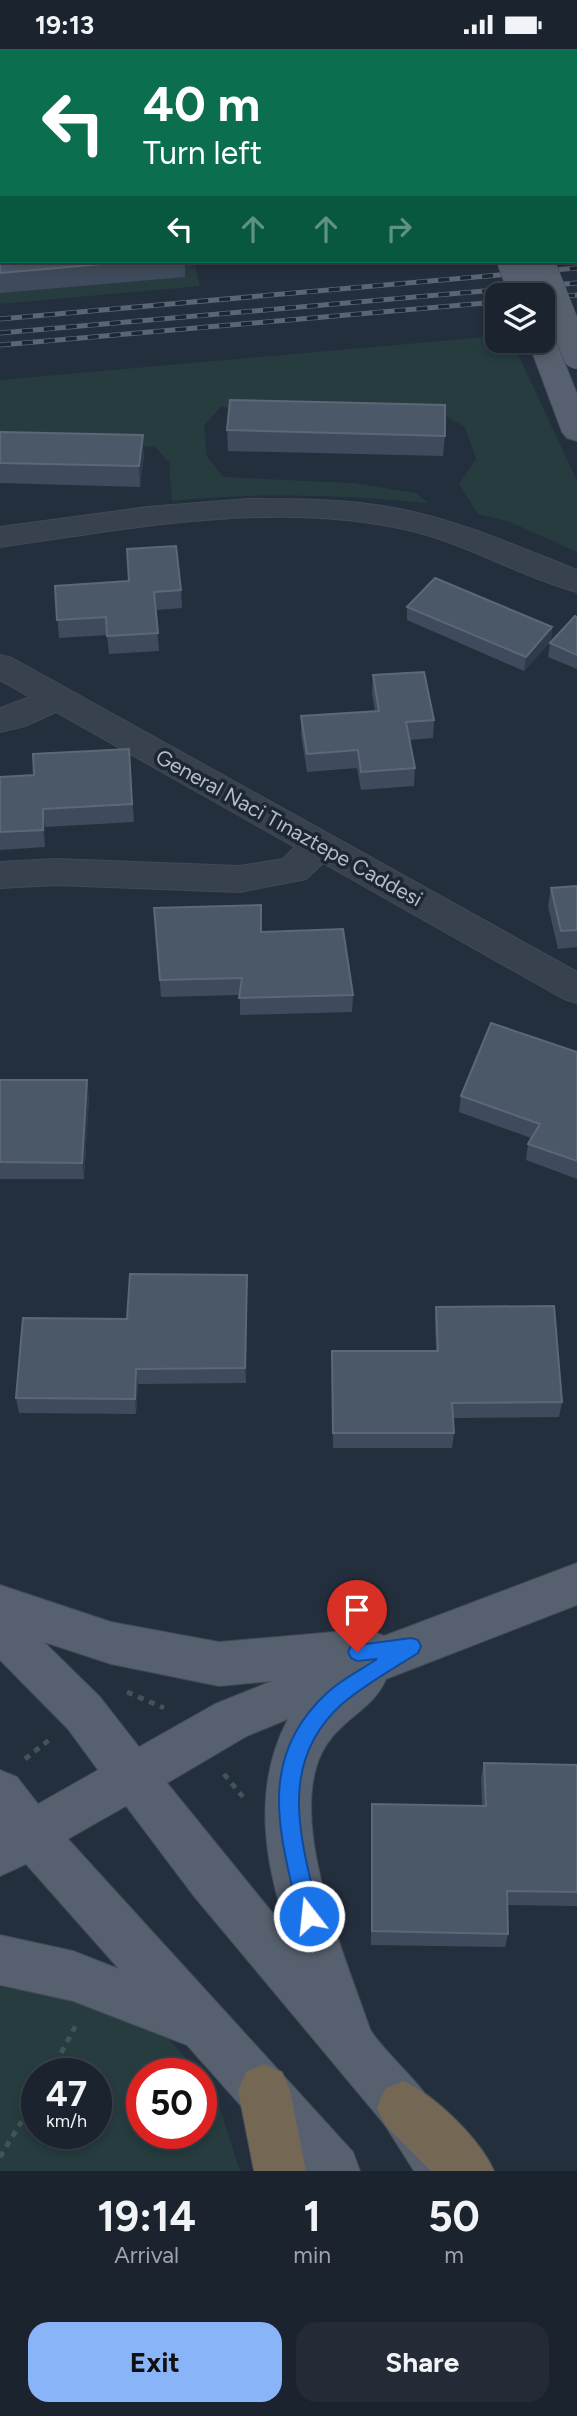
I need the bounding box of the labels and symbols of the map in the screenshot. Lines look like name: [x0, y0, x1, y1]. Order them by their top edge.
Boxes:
street label: General Naci Tınaztepe Caddesi: [152, 744, 427, 911]
pin: [327, 1580, 387, 1652]
position arrow: [272, 1879, 346, 1953]
speed limit sign: 50: [126, 2058, 217, 2149]

